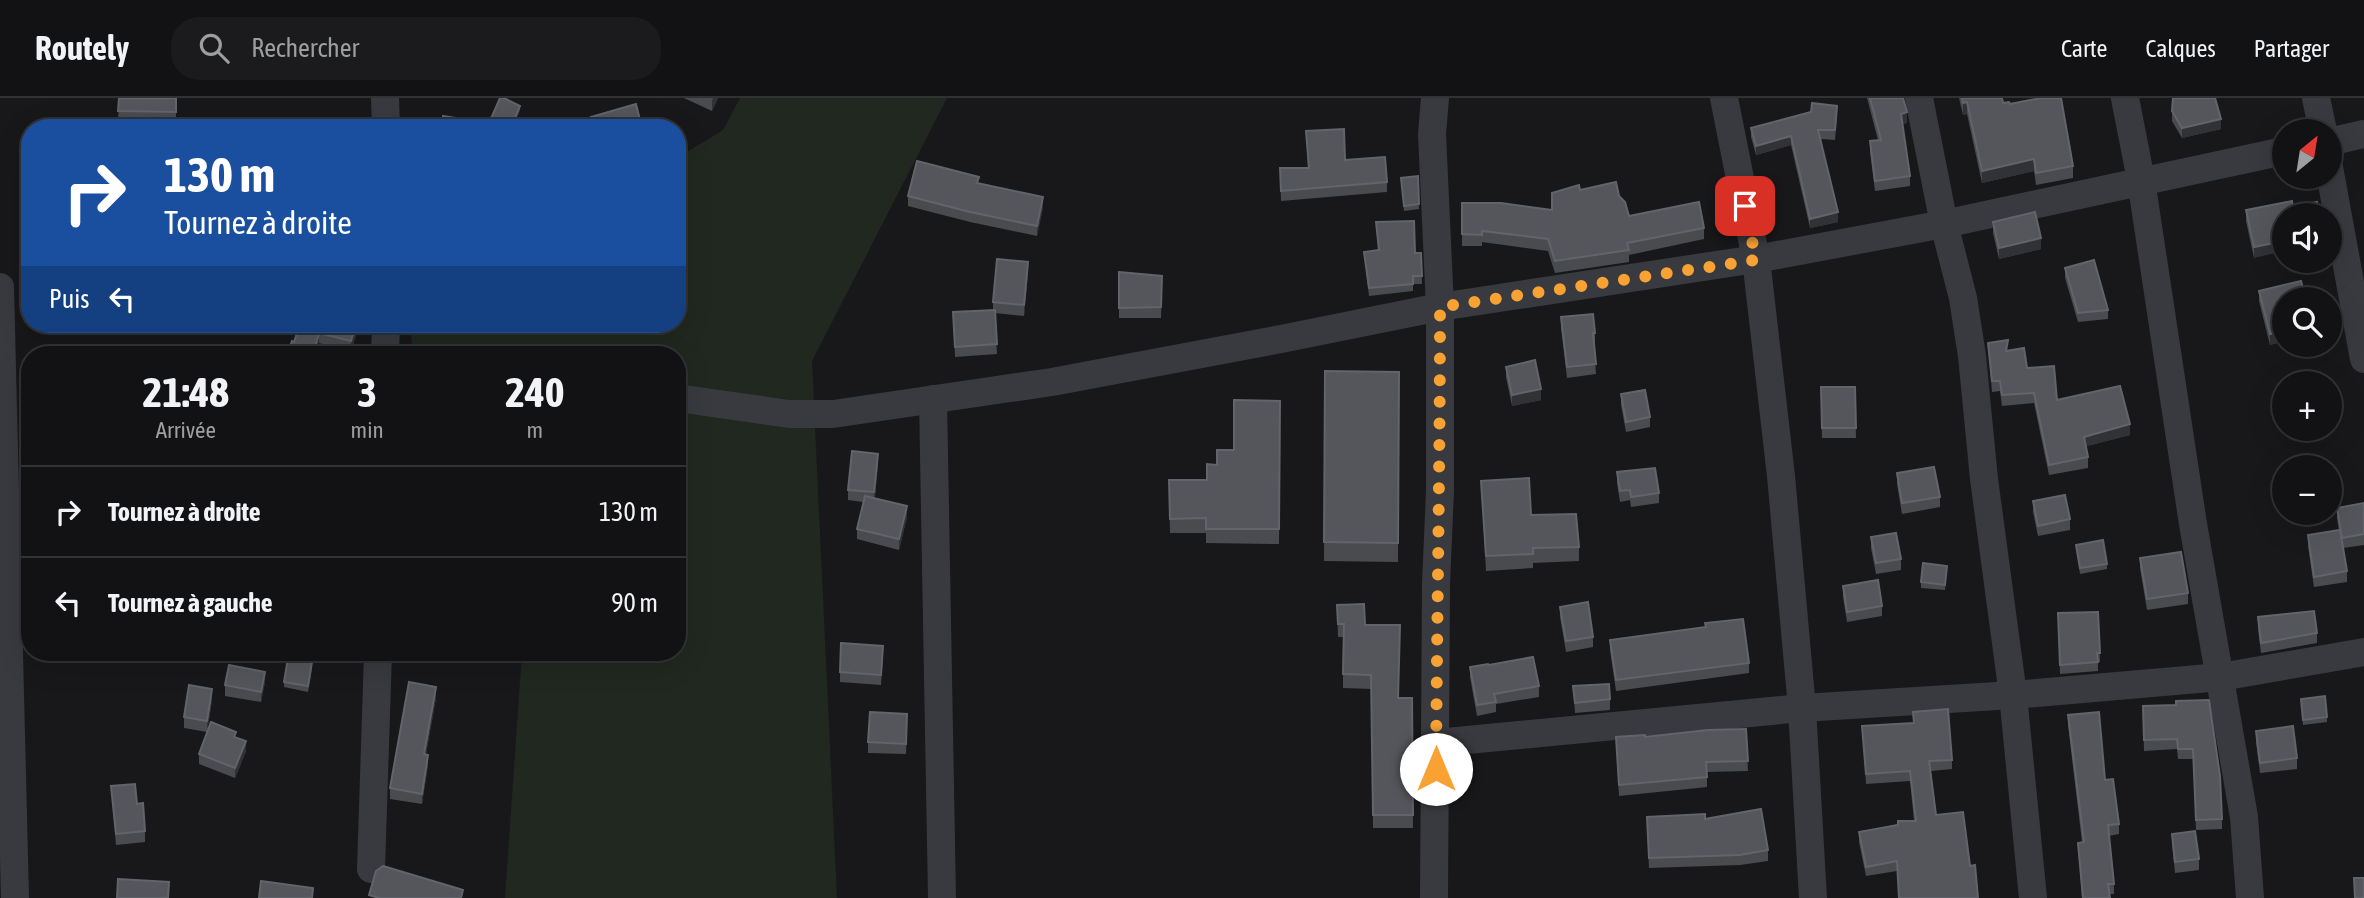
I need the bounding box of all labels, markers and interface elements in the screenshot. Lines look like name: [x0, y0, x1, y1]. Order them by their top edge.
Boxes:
search box: [171, 17, 661, 80]
text: Routely: [35, 29, 129, 67]
icon: search: [195, 29, 233, 67]
text: Rechercher: [251, 33, 359, 63]
text: Carte: [2061, 35, 2107, 62]
text: Calques: [2145, 35, 2216, 62]
text: Partager: [2254, 35, 2329, 62]
north arrow: [2272, 119, 2342, 189]
map controls: [2272, 119, 2342, 525]
text: 130 m: [164, 146, 275, 202]
icon: right: [49, 147, 140, 238]
pin: [1715, 176, 1775, 236]
icon: arrive: [1726, 187, 1764, 225]
button: sound: [2272, 203, 2342, 273]
text: Tournez à droite: [164, 204, 352, 241]
icon: left: [103, 280, 141, 318]
text: Puis: [49, 284, 89, 314]
button: search: [2272, 287, 2342, 357]
text: 21:48: [143, 368, 229, 416]
text: 3: [357, 368, 377, 416]
text: 240: [505, 368, 564, 416]
button: +: [2272, 371, 2342, 441]
text: Arrivée: [156, 417, 216, 443]
text: min: [351, 417, 384, 443]
text: m: [527, 417, 543, 443]
button: −: [2272, 455, 2342, 525]
icon: right: [49, 493, 87, 531]
text: Tournez à droite: [108, 497, 261, 527]
text: 130 m: [599, 497, 658, 527]
icon: left: [49, 584, 87, 622]
text: Tournez à gauche: [108, 588, 273, 618]
text: 90 m: [611, 588, 658, 618]
position arrow: [1399, 732, 1473, 806]

